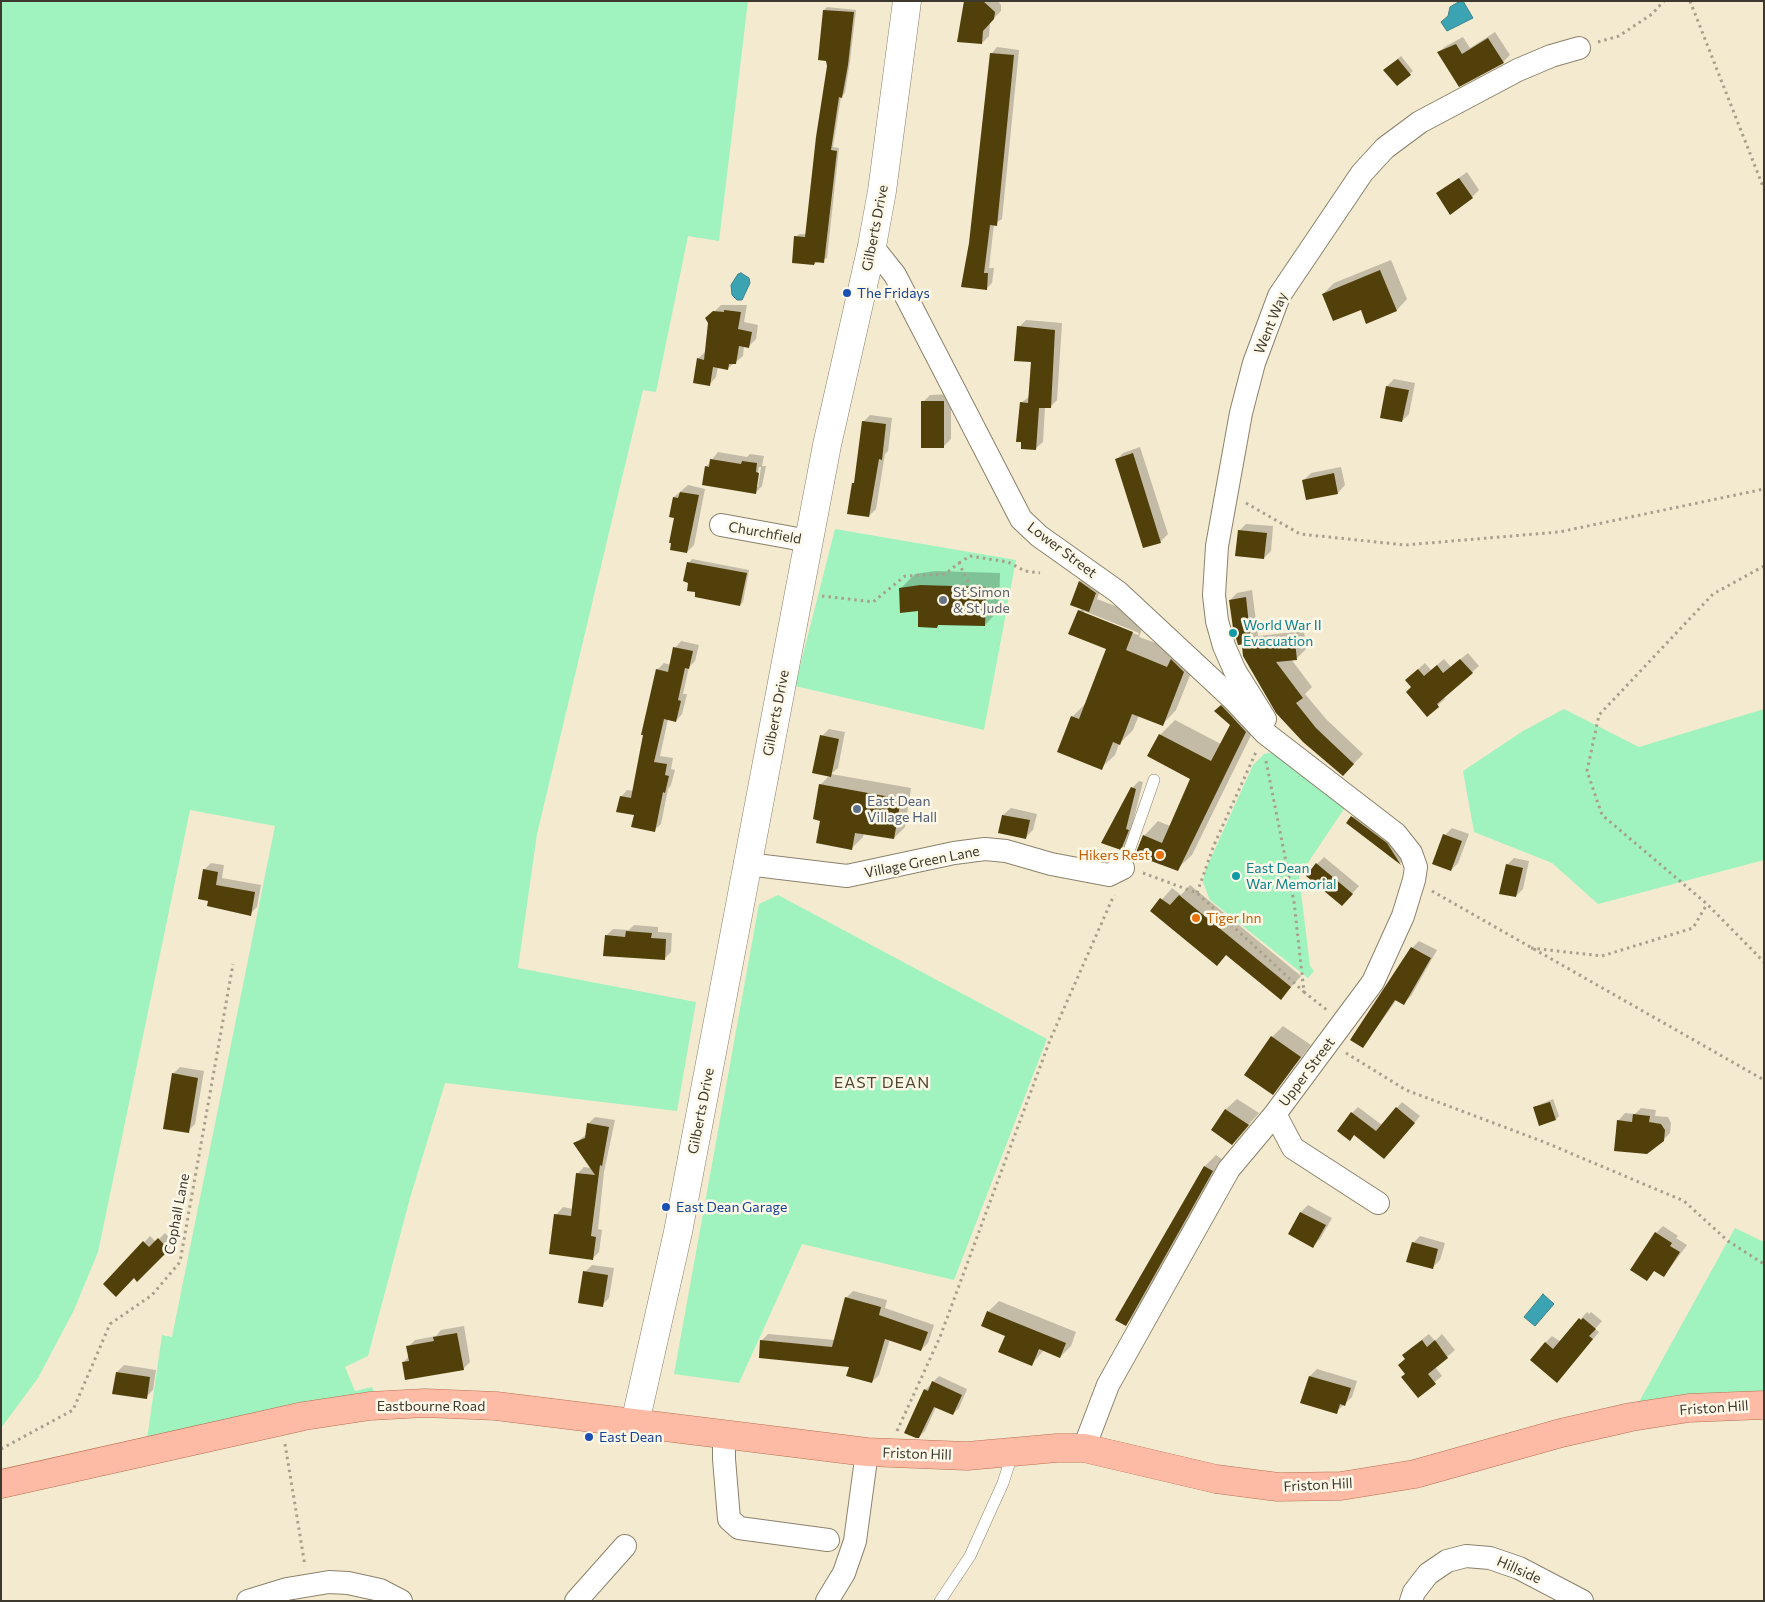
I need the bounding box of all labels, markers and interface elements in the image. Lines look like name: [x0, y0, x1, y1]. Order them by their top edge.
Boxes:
street label: Gilberts Drive: [858, 184, 892, 272]
place label: The Fridays: [857, 285, 930, 301]
marker: The Fridays: [841, 287, 853, 299]
street label: Went Way: [1251, 290, 1291, 356]
street label: Churchfield: [727, 518, 803, 548]
street label: Lower Street: [1024, 519, 1100, 581]
place label: St Simon & St Jude: [953, 584, 1010, 616]
marker: St Simon & St Jude: [937, 594, 949, 606]
place label: World War II Evacuation: [1243, 617, 1322, 650]
marker: World War II Evacuation: [1227, 627, 1239, 639]
street label: Gilberts Drive: [759, 669, 793, 757]
place label: East Dean Village Hall: [867, 793, 937, 826]
marker: East Dean Village Hall: [851, 803, 863, 815]
street label: Village Green Lane: [863, 843, 981, 881]
place label: Hikers Rest: [1078, 847, 1150, 863]
marker: Hikers Rest: [1154, 849, 1166, 861]
place label: East Dean War Memorial: [1246, 860, 1337, 892]
marker: East Dean War Memorial: [1230, 870, 1242, 882]
place label: Tiger Inn: [1206, 910, 1262, 926]
marker: Tiger Inn: [1190, 912, 1202, 924]
street label: Upper Street: [1276, 1034, 1338, 1110]
street label: Gilberts Drive: [684, 1067, 718, 1155]
district label: EAST DEAN: [833, 1073, 931, 1093]
street label: Cophall Lane: [161, 1172, 193, 1256]
place label: East Dean Garage: [676, 1199, 787, 1215]
marker: East Dean Garage: [660, 1201, 672, 1213]
street label: Friston Hill: [1679, 1397, 1749, 1419]
street label: Eastbourne Road: [377, 1398, 485, 1414]
place label: East Dean: [599, 1429, 662, 1445]
marker: East Dean: [583, 1431, 595, 1443]
street label: Friston Hill: [882, 1444, 952, 1464]
street label: Friston Hill: [1283, 1475, 1353, 1495]
street label: Hillside: [1494, 1553, 1544, 1587]

